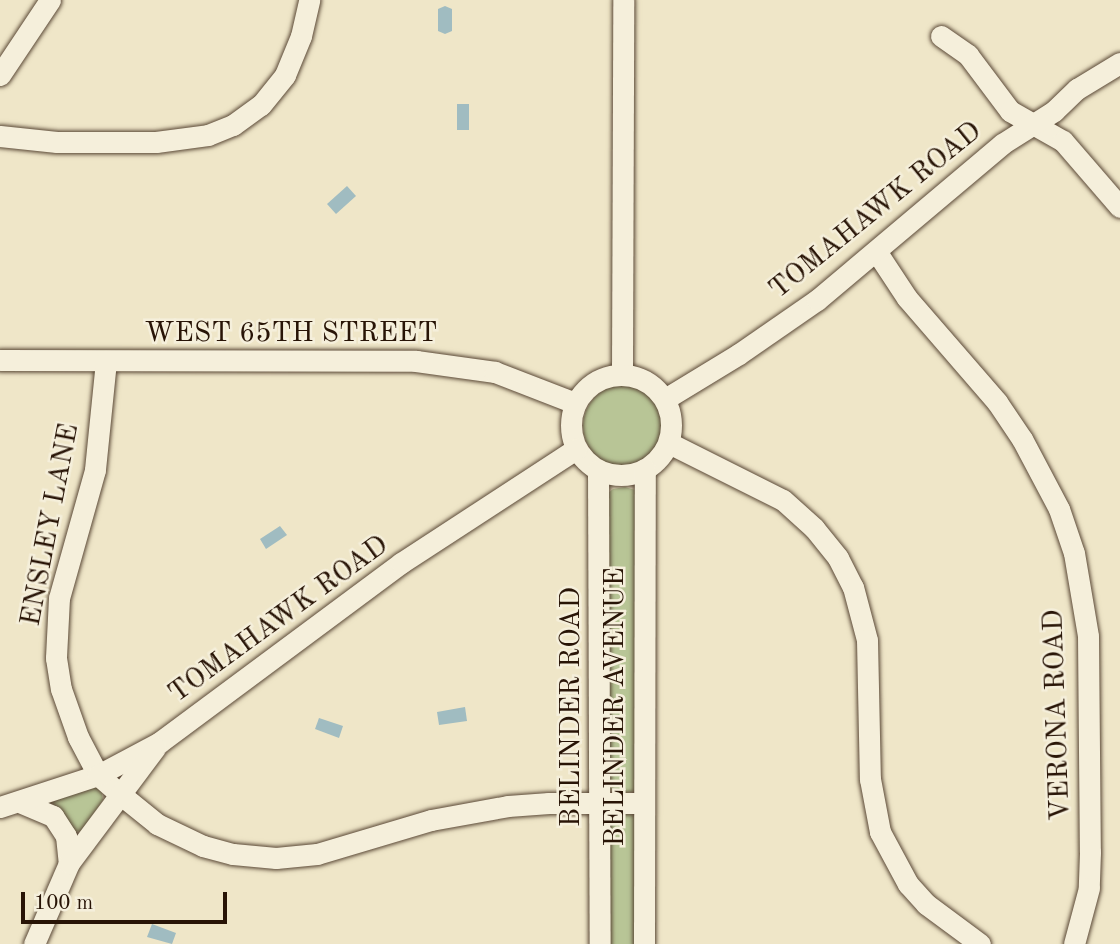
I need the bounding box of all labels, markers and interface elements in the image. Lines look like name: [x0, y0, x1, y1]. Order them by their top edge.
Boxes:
street label: TOMAHAWK ROAD: [763, 115, 989, 307]
street label: WEST 65TH STREET: [145, 317, 437, 351]
street label: ENSLEY LANE: [15, 421, 87, 629]
street label: TOMAHAWK ROAD: [163, 529, 395, 711]
street label: BELINDER AVENUE: [599, 567, 633, 847]
street label: BELINDER ROAD: [555, 587, 589, 827]
street label: VERONA ROAD: [1038, 609, 1078, 821]
scale bar: [24, 878, 231, 922]
text: 100 m: [34, 893, 93, 914]

